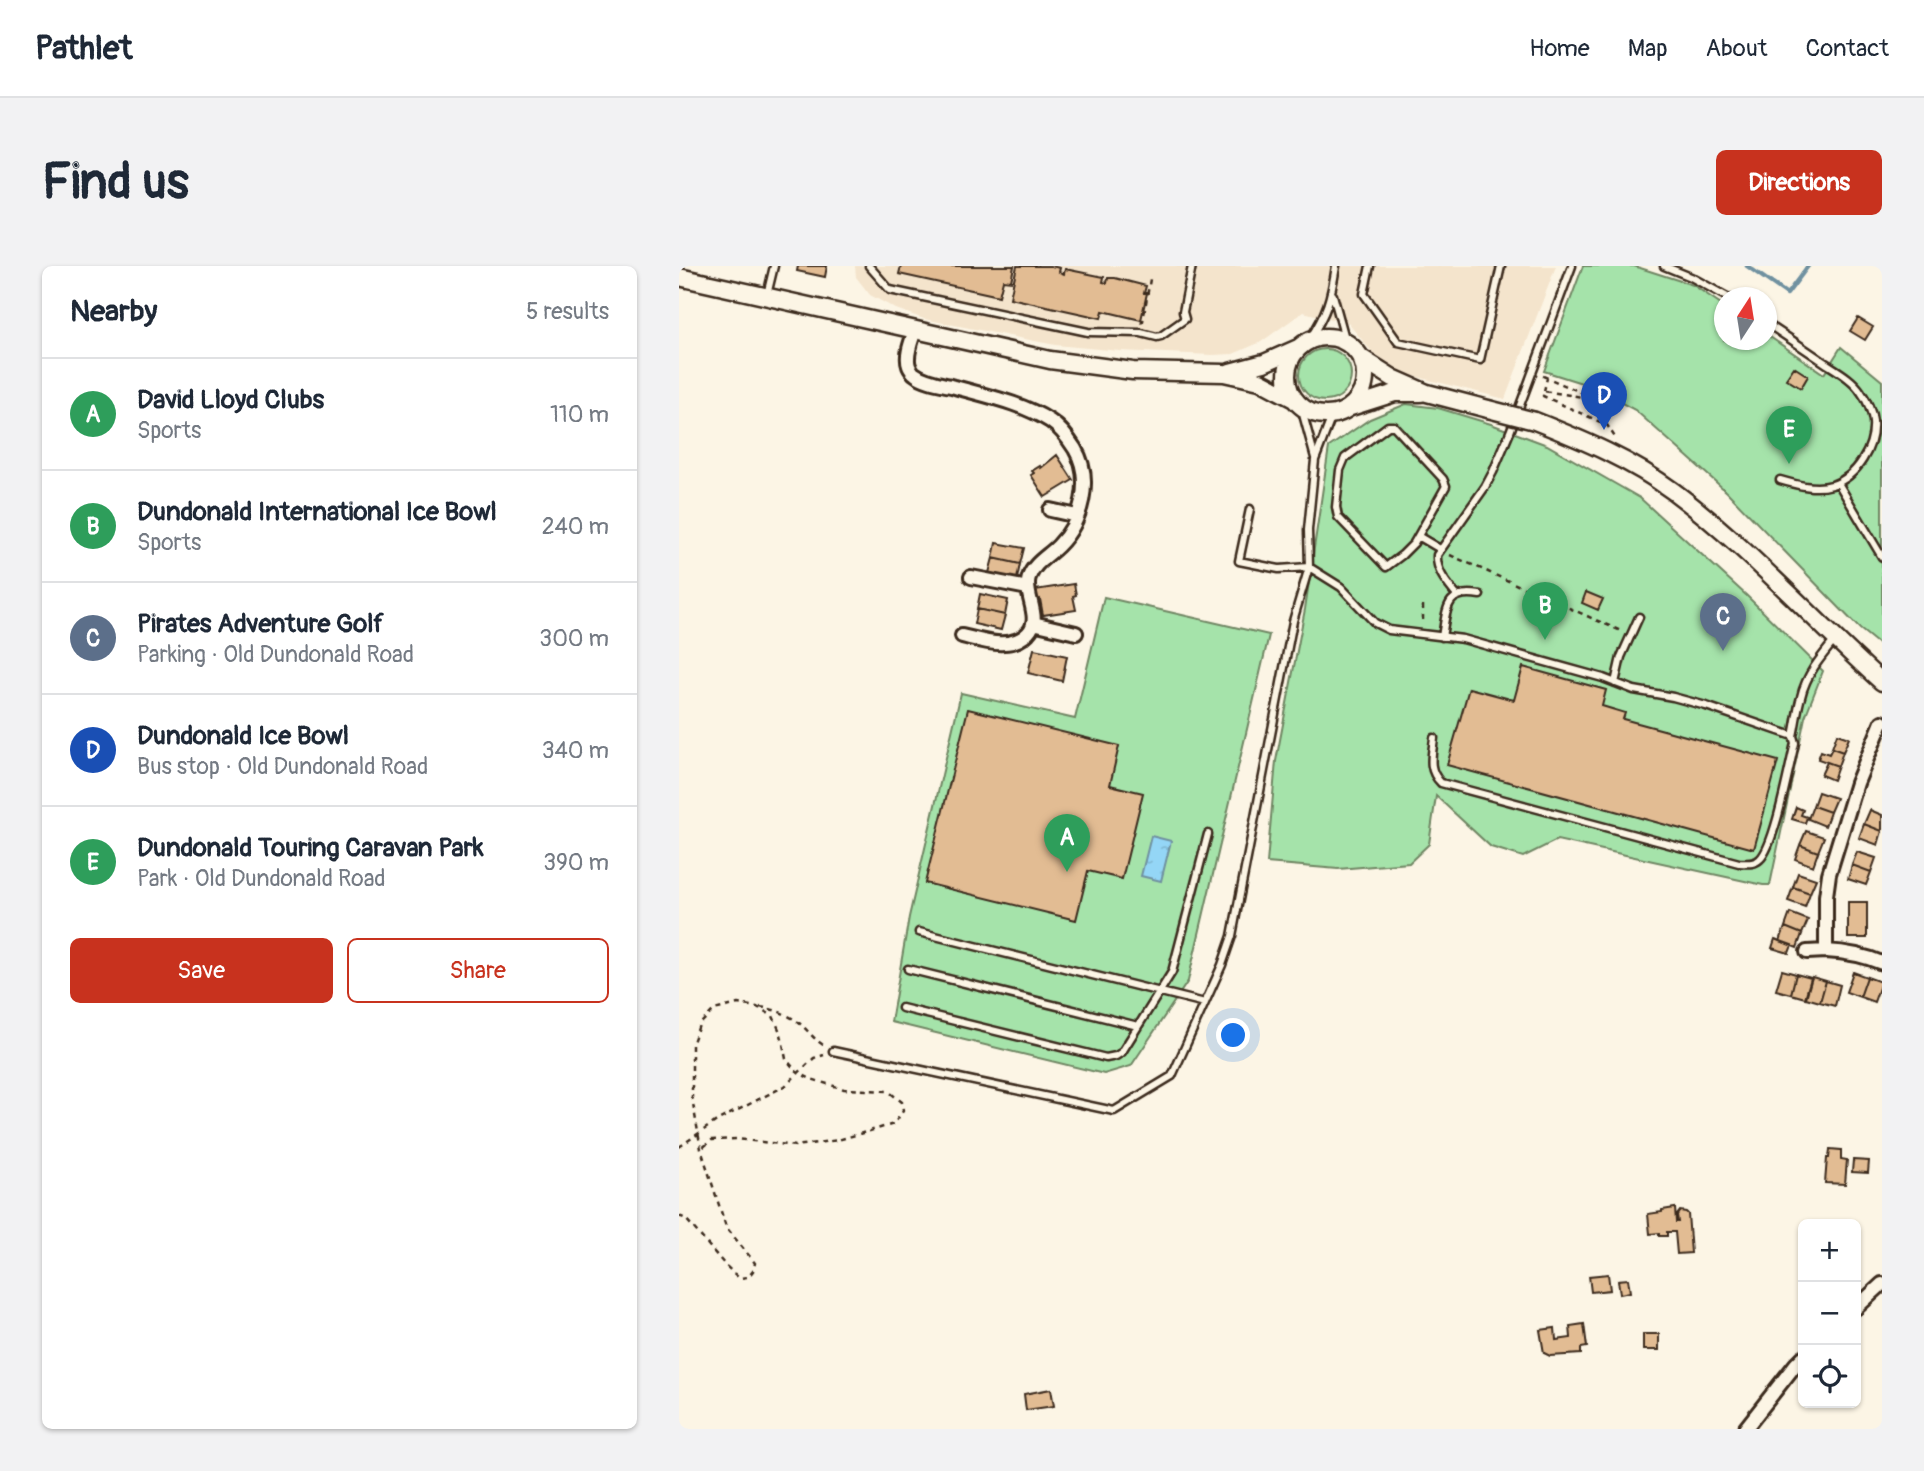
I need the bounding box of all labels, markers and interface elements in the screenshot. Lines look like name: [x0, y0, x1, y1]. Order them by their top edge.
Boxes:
text: Pathlet: [35, 28, 132, 69]
text: Home: [1529, 34, 1590, 63]
text: Map: [1628, 34, 1668, 63]
text: About: [1706, 34, 1768, 63]
text: Contact: [1806, 34, 1889, 63]
button: Directions: [1716, 150, 1882, 215]
text: Find us: [42, 152, 189, 213]
north arrow: [1714, 287, 1777, 350]
text: Nearby: [70, 293, 157, 330]
text: 5 results: [526, 297, 609, 326]
pin: D: [1581, 372, 1627, 430]
text: David Lloyd Clubs: [137, 384, 324, 416]
text: A: [86, 400, 100, 429]
text: 110 m: [550, 400, 609, 429]
pin: E: [1766, 406, 1812, 464]
text: Sports: [137, 416, 201, 445]
text: Dundonald International Ice Bowl: [137, 496, 497, 528]
text: B: [86, 512, 100, 541]
text: 240 m: [542, 512, 609, 541]
text: Sports: [137, 528, 201, 557]
pin: B: [1522, 582, 1568, 640]
pin: C: [1700, 593, 1746, 651]
text: Pirates Adventure Golf: [137, 608, 384, 640]
text: C: [86, 624, 100, 653]
text: 300 m: [539, 624, 609, 653]
text: Parking · Old Dundonald Road: [137, 640, 414, 669]
text: Dundonald Ice Bowl: [137, 720, 349, 752]
text: D: [86, 736, 100, 765]
text: 340 m: [542, 736, 609, 765]
text: Bus stop · Old Dundonald Road: [137, 752, 428, 781]
pin: A: [1044, 814, 1090, 872]
text: Dundonald Touring Caravan Park: [137, 832, 484, 864]
text: E: [87, 848, 99, 877]
text: 390 m: [543, 848, 609, 877]
text: Park · Old Dundonald Road: [137, 864, 386, 893]
button: Save: [70, 938, 333, 1003]
button: Share: [347, 938, 609, 1003]
your location: [1216, 1018, 1250, 1052]
map controls: [1798, 1219, 1861, 1408]
button: +: [1798, 1219, 1861, 1282]
button: −: [1798, 1282, 1861, 1345]
button: locate: [1798, 1345, 1861, 1408]

